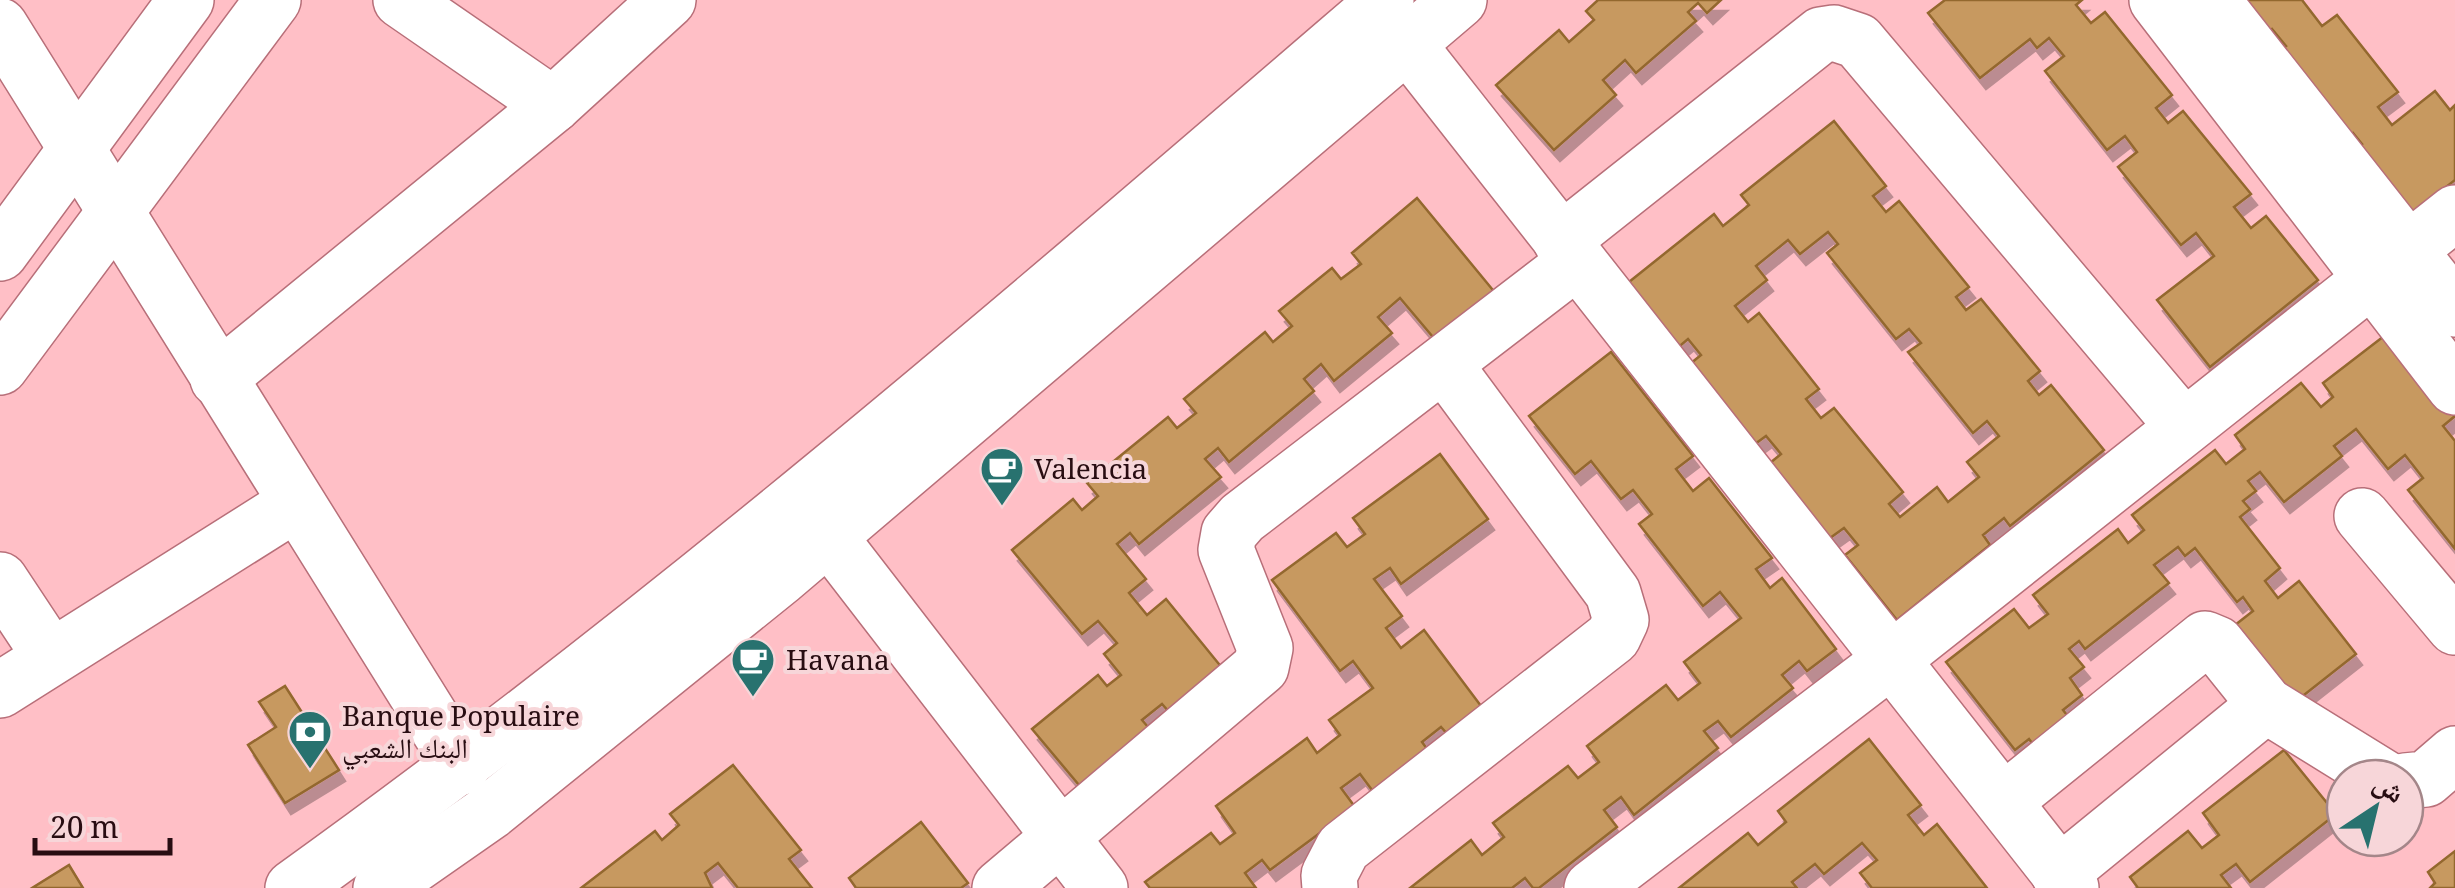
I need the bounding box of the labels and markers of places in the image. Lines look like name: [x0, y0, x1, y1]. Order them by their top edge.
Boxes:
cafe icon: Valencia: [979, 446, 1025, 507]
place label: Valencia: [1034, 449, 1147, 497]
cafe icon: Havana: [730, 637, 776, 698]
place label: Havana: [786, 640, 890, 688]
place label: Banque Populaire البنك الشعبي: [342, 696, 580, 776]
bank icon: Banque Populaire البنك الشعبي: [287, 709, 333, 770]

